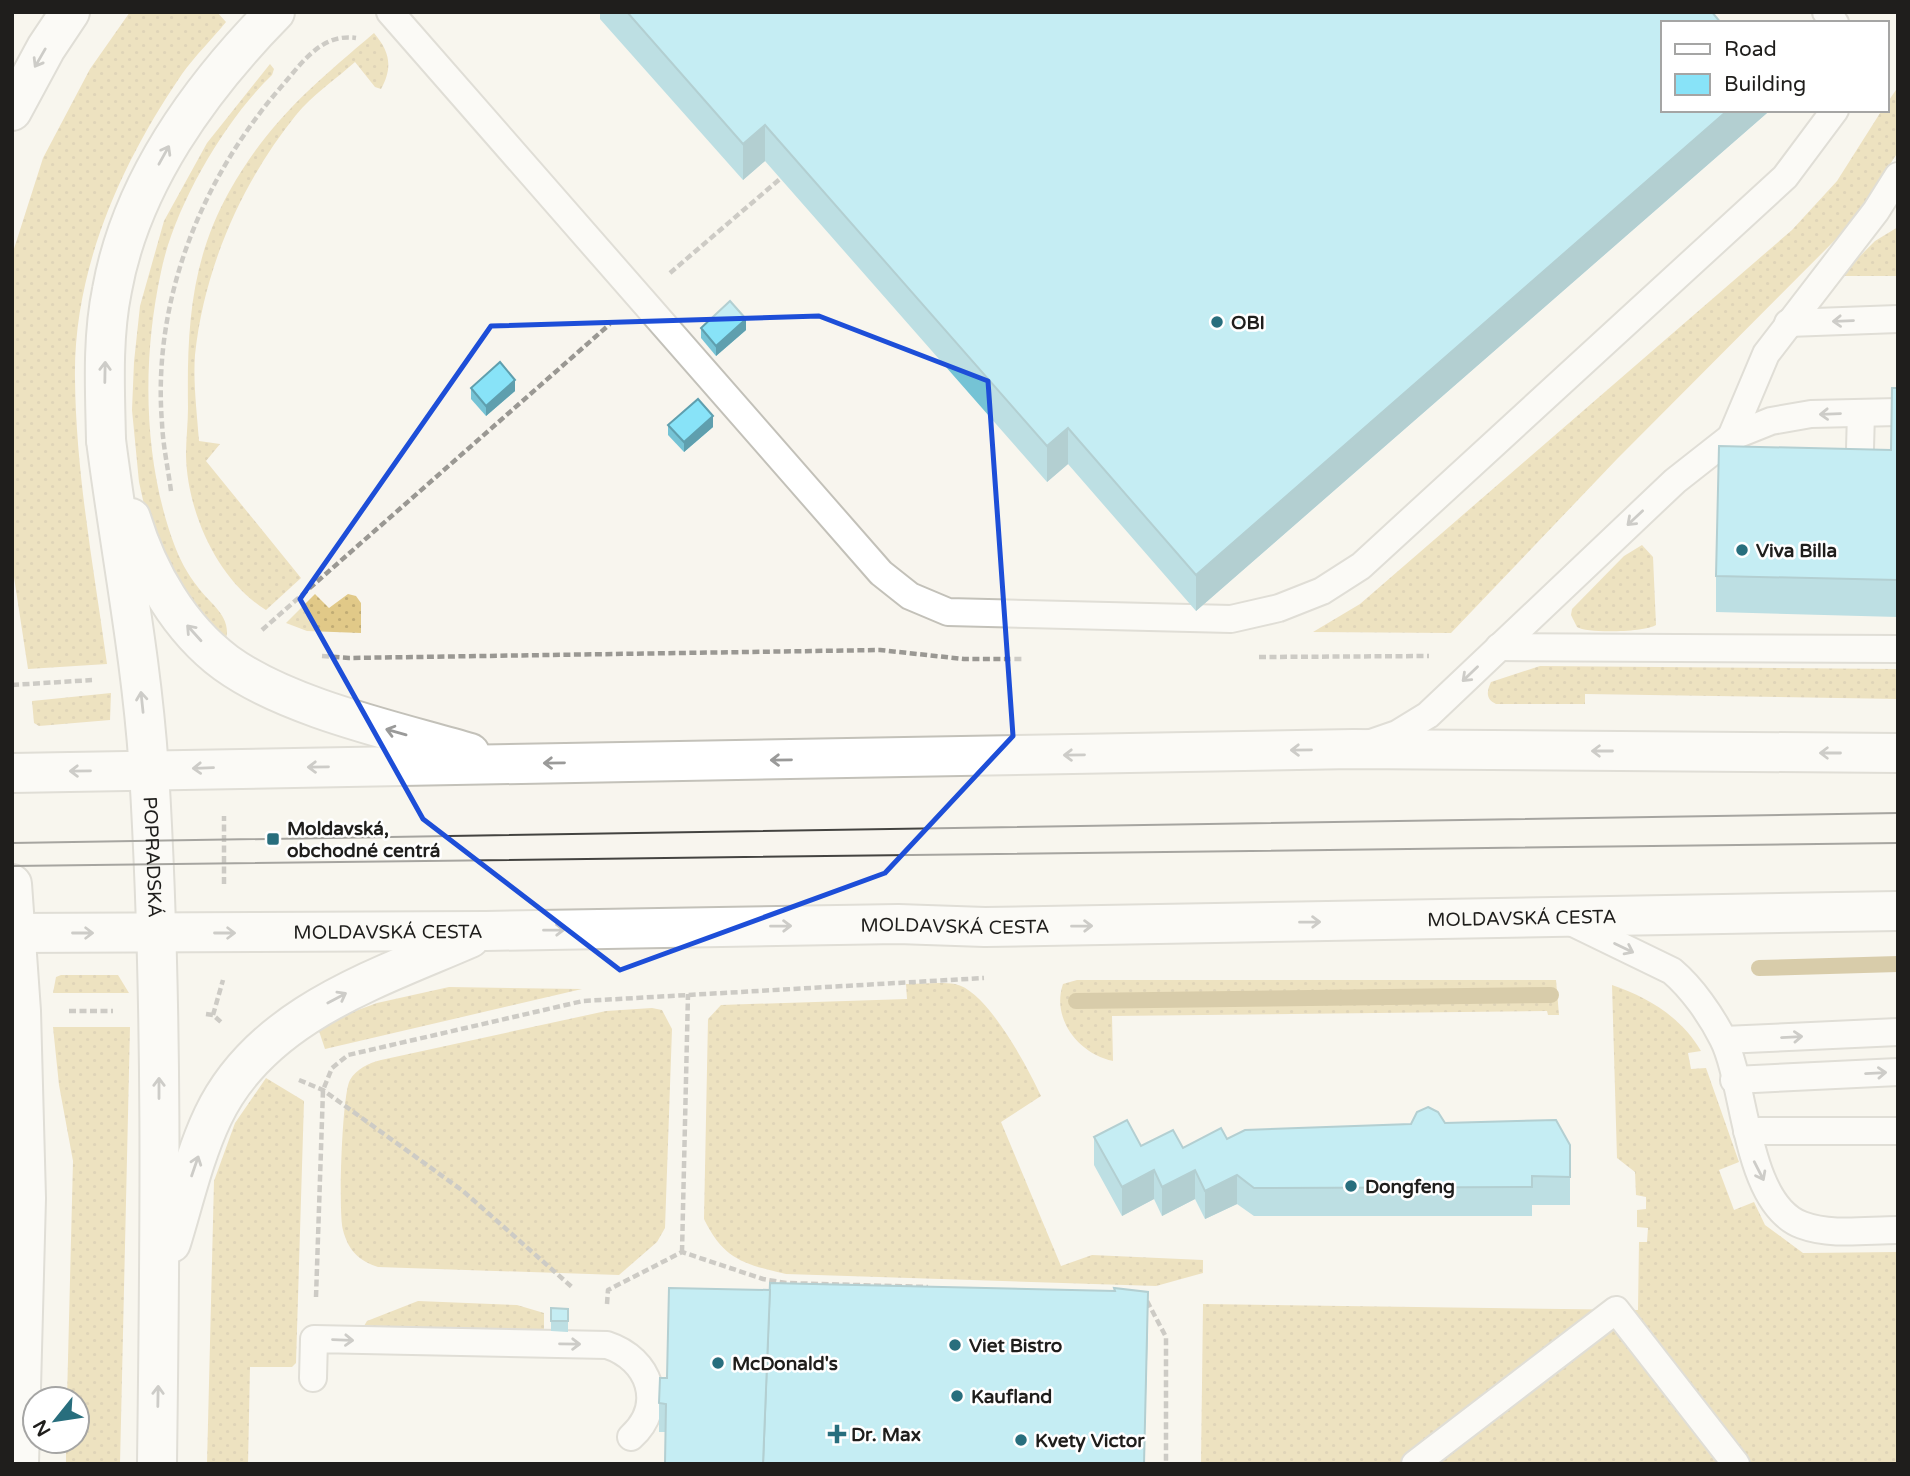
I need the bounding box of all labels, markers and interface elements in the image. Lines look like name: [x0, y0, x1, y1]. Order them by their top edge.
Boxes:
legend: [1661, 21, 1889, 112]
text: Road: [1724, 37, 1777, 62]
one-way arrow: [33, 47, 47, 67]
text: Building: [1724, 72, 1806, 97]
one-way arrow: [158, 145, 171, 166]
place label: OBI: [1231, 312, 1265, 334]
marker: OBI: [1209, 314, 1225, 330]
one-way arrow: [1831, 314, 1854, 328]
one-way arrow: [98, 361, 112, 384]
one-way arrow: [1818, 407, 1841, 420]
one-way arrow: [1626, 510, 1644, 526]
place label: Viva Billa: [1756, 540, 1837, 562]
marker: Viva Billa: [1734, 542, 1750, 558]
one-way arrow: [186, 624, 202, 642]
one-way arrow: [1462, 666, 1479, 683]
one-way arrow: [135, 691, 148, 713]
one-way arrow: [385, 724, 407, 737]
one-way arrow: [1290, 743, 1313, 757]
one-way arrow: [1591, 744, 1614, 758]
one-way arrow: [1818, 746, 1841, 760]
one-way arrow: [1062, 748, 1085, 761]
one-way arrow: [770, 753, 793, 767]
one-way arrow: [543, 757, 566, 770]
one-way arrow: [307, 760, 330, 773]
one-way arrow: [192, 761, 215, 775]
one-way arrow: [69, 764, 92, 778]
street label: POPRADSKÁ: [139, 796, 167, 918]
place label: Moldavská, obchodné centrá: [287, 818, 440, 862]
marker: Moldavská, obchodné centrá: [265, 831, 281, 847]
street label: MOLDAVSKÁ CESTA: [1427, 906, 1617, 931]
street label: MOLDAVSKÁ CESTA: [860, 914, 1050, 939]
one-way arrow: [1298, 915, 1321, 929]
one-way arrow: [769, 919, 792, 933]
one-way arrow: [1070, 919, 1093, 933]
street label: MOLDAVSKÁ CESTA: [293, 920, 483, 944]
one-way arrow: [542, 923, 565, 937]
one-way arrow: [72, 926, 95, 940]
one-way arrow: [214, 926, 237, 940]
one-way arrow: [1613, 941, 1634, 955]
one-way arrow: [326, 991, 347, 1004]
one-way arrow: [1780, 1030, 1803, 1043]
one-way arrow: [1864, 1067, 1887, 1080]
one-way arrow: [152, 1076, 166, 1099]
one-way arrow: [190, 1156, 202, 1178]
one-way arrow: [1753, 1160, 1767, 1181]
place label: Dongfeng: [1365, 1176, 1455, 1199]
marker: Dongfeng: [1343, 1178, 1359, 1194]
one-way arrow: [331, 1333, 354, 1347]
place label: Viet Bistro: [969, 1335, 1062, 1357]
one-way arrow: [559, 1337, 582, 1351]
marker: Viet Bistro: [947, 1337, 963, 1353]
place label: McDonald's: [732, 1353, 838, 1375]
marker: McDonald's: [710, 1355, 726, 1371]
one-way arrow: [151, 1384, 165, 1407]
north arrow: [21, 1385, 91, 1455]
place label: Kaufland: [971, 1386, 1052, 1408]
marker: Kaufland: [949, 1388, 965, 1404]
text: N: [29, 1416, 55, 1440]
place label: Dr. Max: [851, 1424, 921, 1446]
marker: Dr. Max: [829, 1426, 845, 1442]
place label: Kvety Victor: [1035, 1430, 1145, 1453]
marker: Kvety Victor: [1013, 1432, 1029, 1448]

